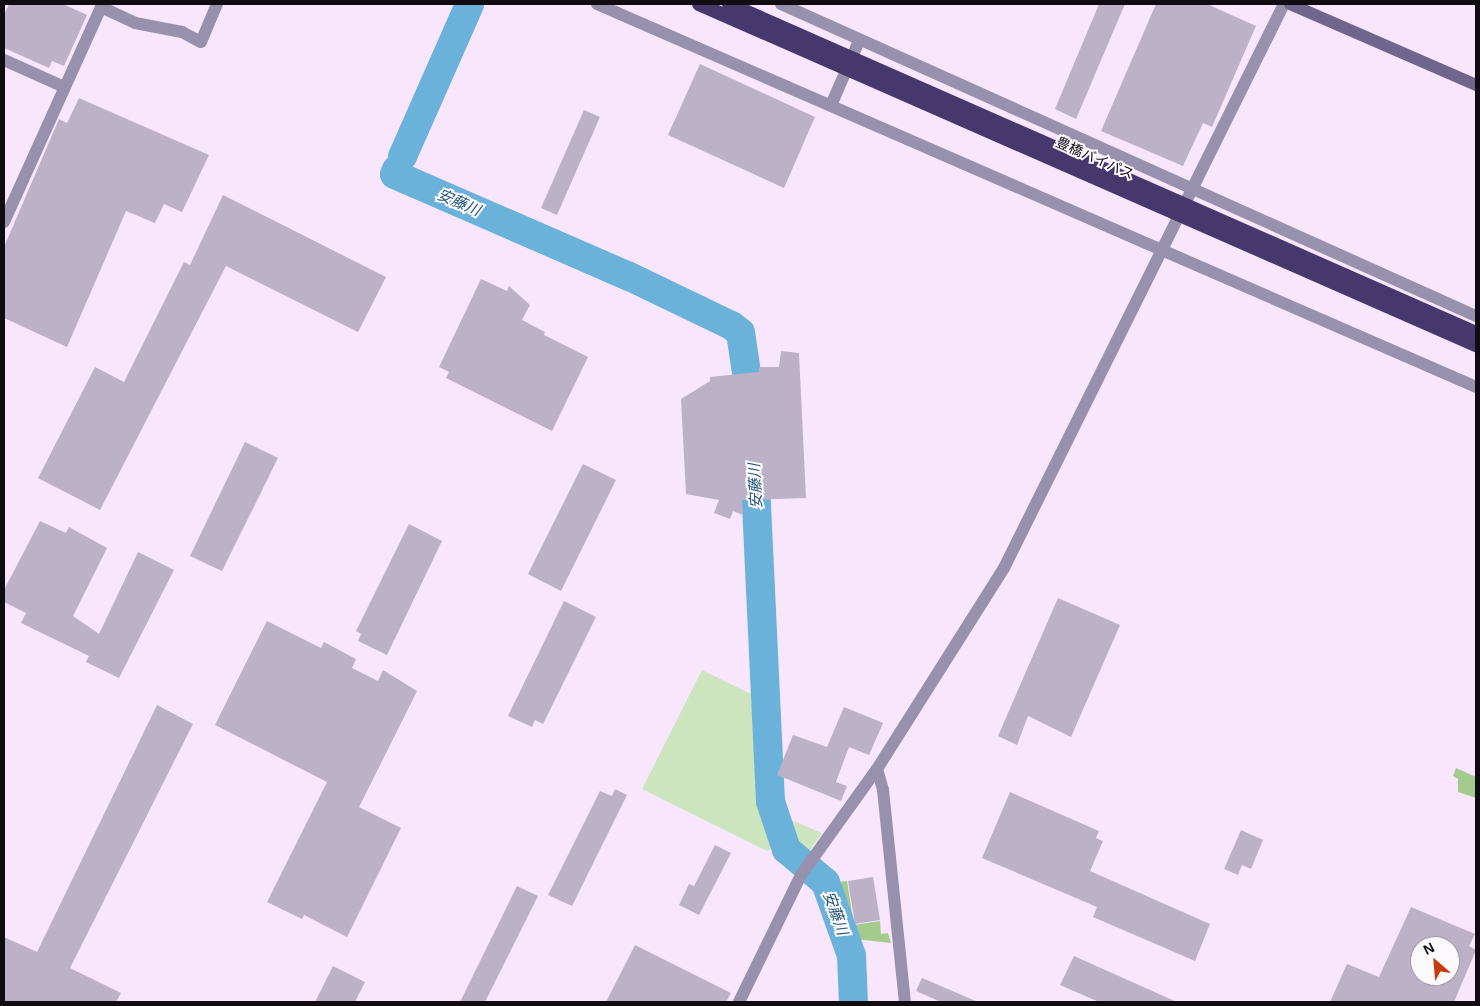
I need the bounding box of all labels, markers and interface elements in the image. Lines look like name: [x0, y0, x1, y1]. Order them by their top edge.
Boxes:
street label: 豊橋バイパス: [1053, 133, 1137, 183]
water label: 安藤川: [435, 185, 483, 219]
water label: 安藤川: [745, 463, 765, 509]
water label: 安藤川: [820, 889, 852, 937]
north arrow: [1410, 936, 1460, 986]
text: N: [1421, 939, 1437, 958]

